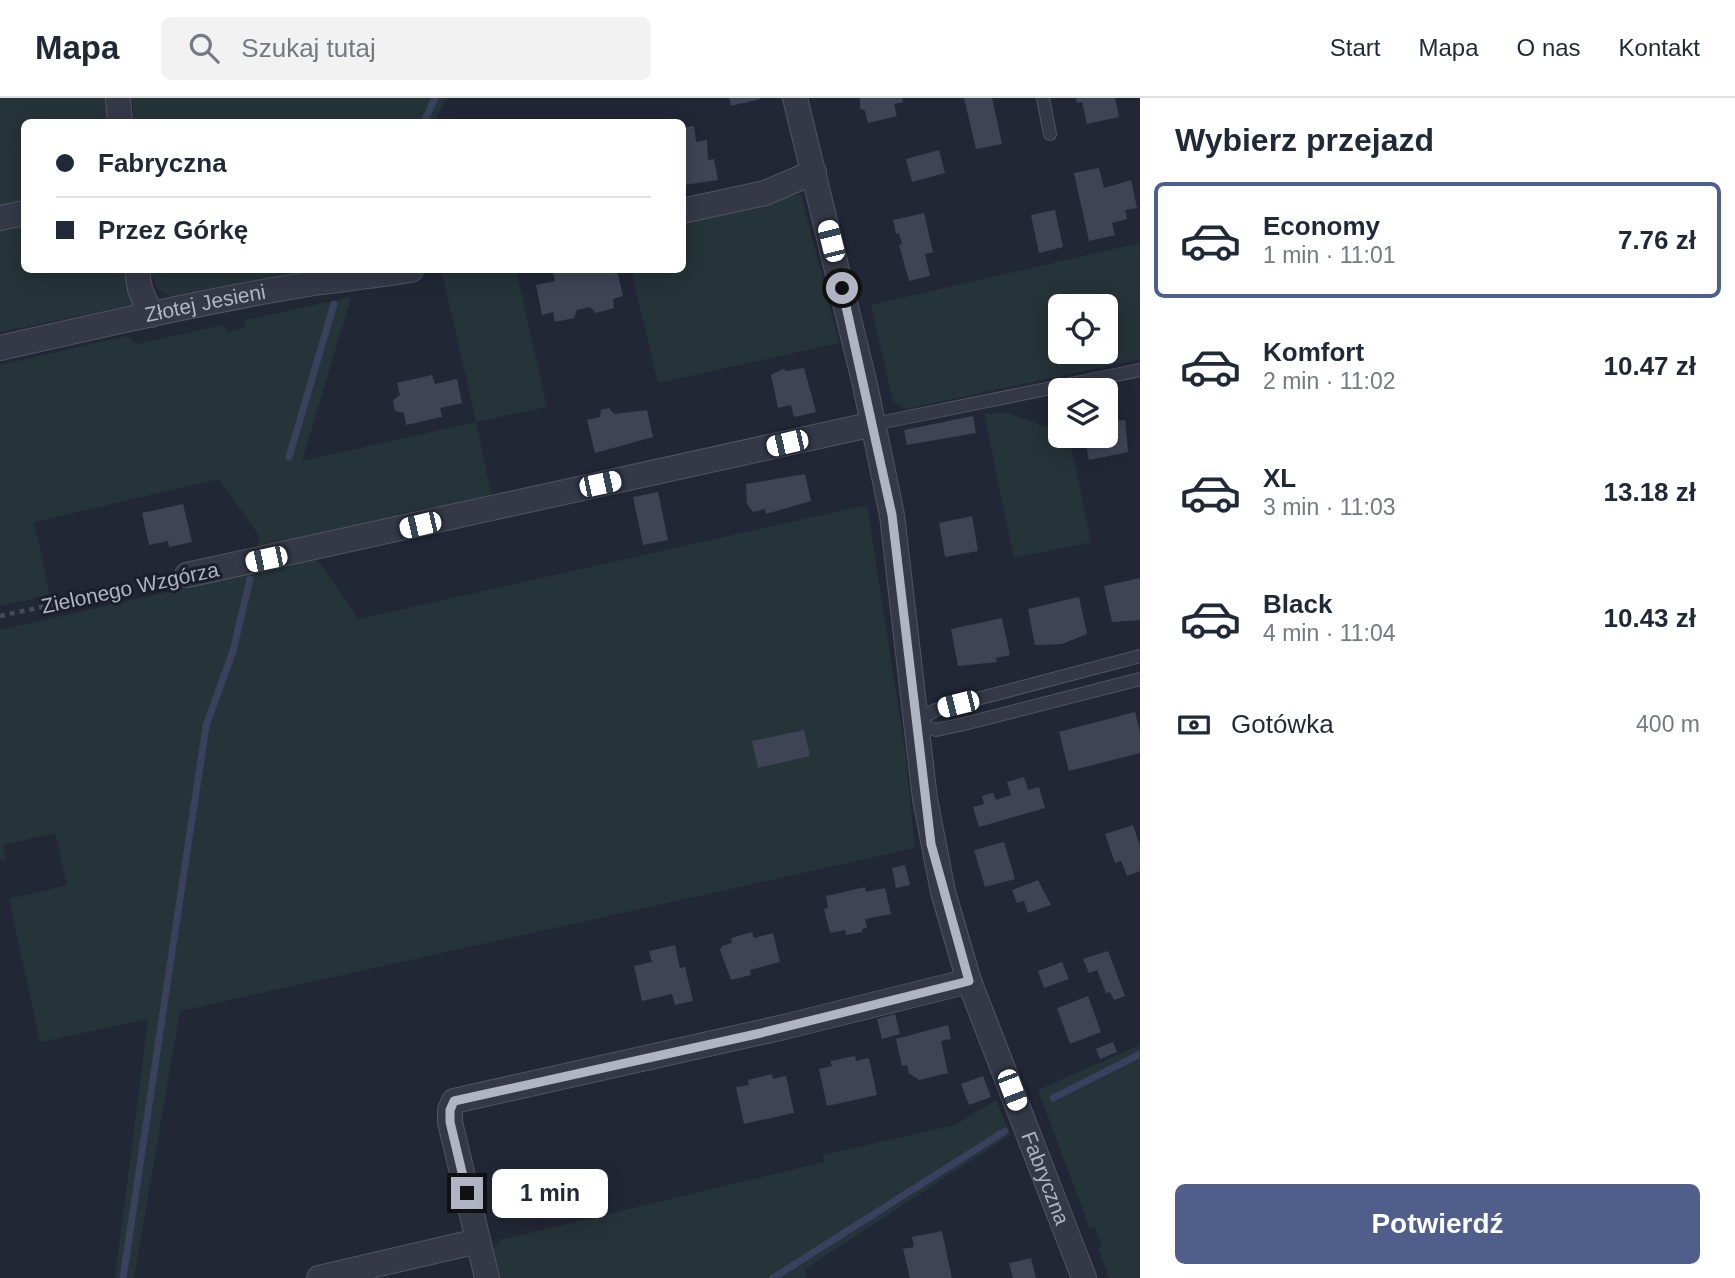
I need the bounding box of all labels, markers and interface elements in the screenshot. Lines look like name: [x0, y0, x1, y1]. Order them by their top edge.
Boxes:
search box: [161, 17, 651, 80]
text: Mapa: [35, 29, 119, 66]
icon: search: [185, 29, 223, 67]
text: Szukaj tutaj: [241, 33, 376, 63]
text: Start: [1330, 34, 1381, 61]
text: Mapa: [1419, 34, 1479, 61]
text: O nas: [1517, 34, 1581, 61]
text: Kontakt: [1619, 34, 1700, 61]
text: Wybierz przejazd: [1175, 122, 1434, 158]
text: Fabryczna: [98, 148, 227, 178]
icon: car: [1179, 209, 1242, 272]
text: Economy: [1263, 211, 1380, 241]
text: Przez Górkę: [98, 215, 248, 245]
car: [816, 218, 847, 264]
text: 7.76 zł: [1618, 225, 1696, 255]
text: 1 min · 11:01: [1263, 242, 1396, 268]
route start: [826, 272, 858, 304]
street label: Złotej Jesieni: [143, 280, 267, 326]
map controls: [1048, 294, 1118, 448]
button: locate: [1048, 294, 1118, 364]
icon: car: [1179, 335, 1242, 398]
text: Komfort: [1263, 337, 1364, 367]
text: 10.47 zł: [1603, 351, 1696, 381]
text: 2 min · 11:02: [1263, 368, 1396, 394]
button: layers: [1048, 378, 1118, 448]
car: [765, 428, 810, 458]
icon: car: [1179, 461, 1242, 524]
text: XL: [1263, 463, 1296, 493]
car: [578, 469, 623, 499]
text: 13.18 zł: [1603, 477, 1696, 507]
text: 3 min · 11:03: [1263, 494, 1396, 520]
car: [398, 510, 443, 540]
car: [244, 544, 289, 574]
street label: Zielonego Wzgórza: [39, 557, 221, 618]
icon: car: [1179, 587, 1242, 650]
text: Black: [1263, 589, 1332, 619]
text: 10.43 zł: [1603, 603, 1696, 633]
text: 4 min · 11:04: [1263, 620, 1396, 646]
car: [936, 689, 981, 719]
icon: cash: [1175, 706, 1213, 744]
text: Gotówka: [1231, 709, 1334, 739]
text: 400 m: [1636, 711, 1700, 737]
car: [995, 1067, 1030, 1113]
street label: Fabryczna: [1017, 1128, 1074, 1228]
callout: 1 min: [491, 1168, 607, 1218]
route end: [451, 1177, 483, 1209]
text: 1 min: [520, 1180, 580, 1206]
button: Potwierdź: [1175, 1184, 1700, 1264]

